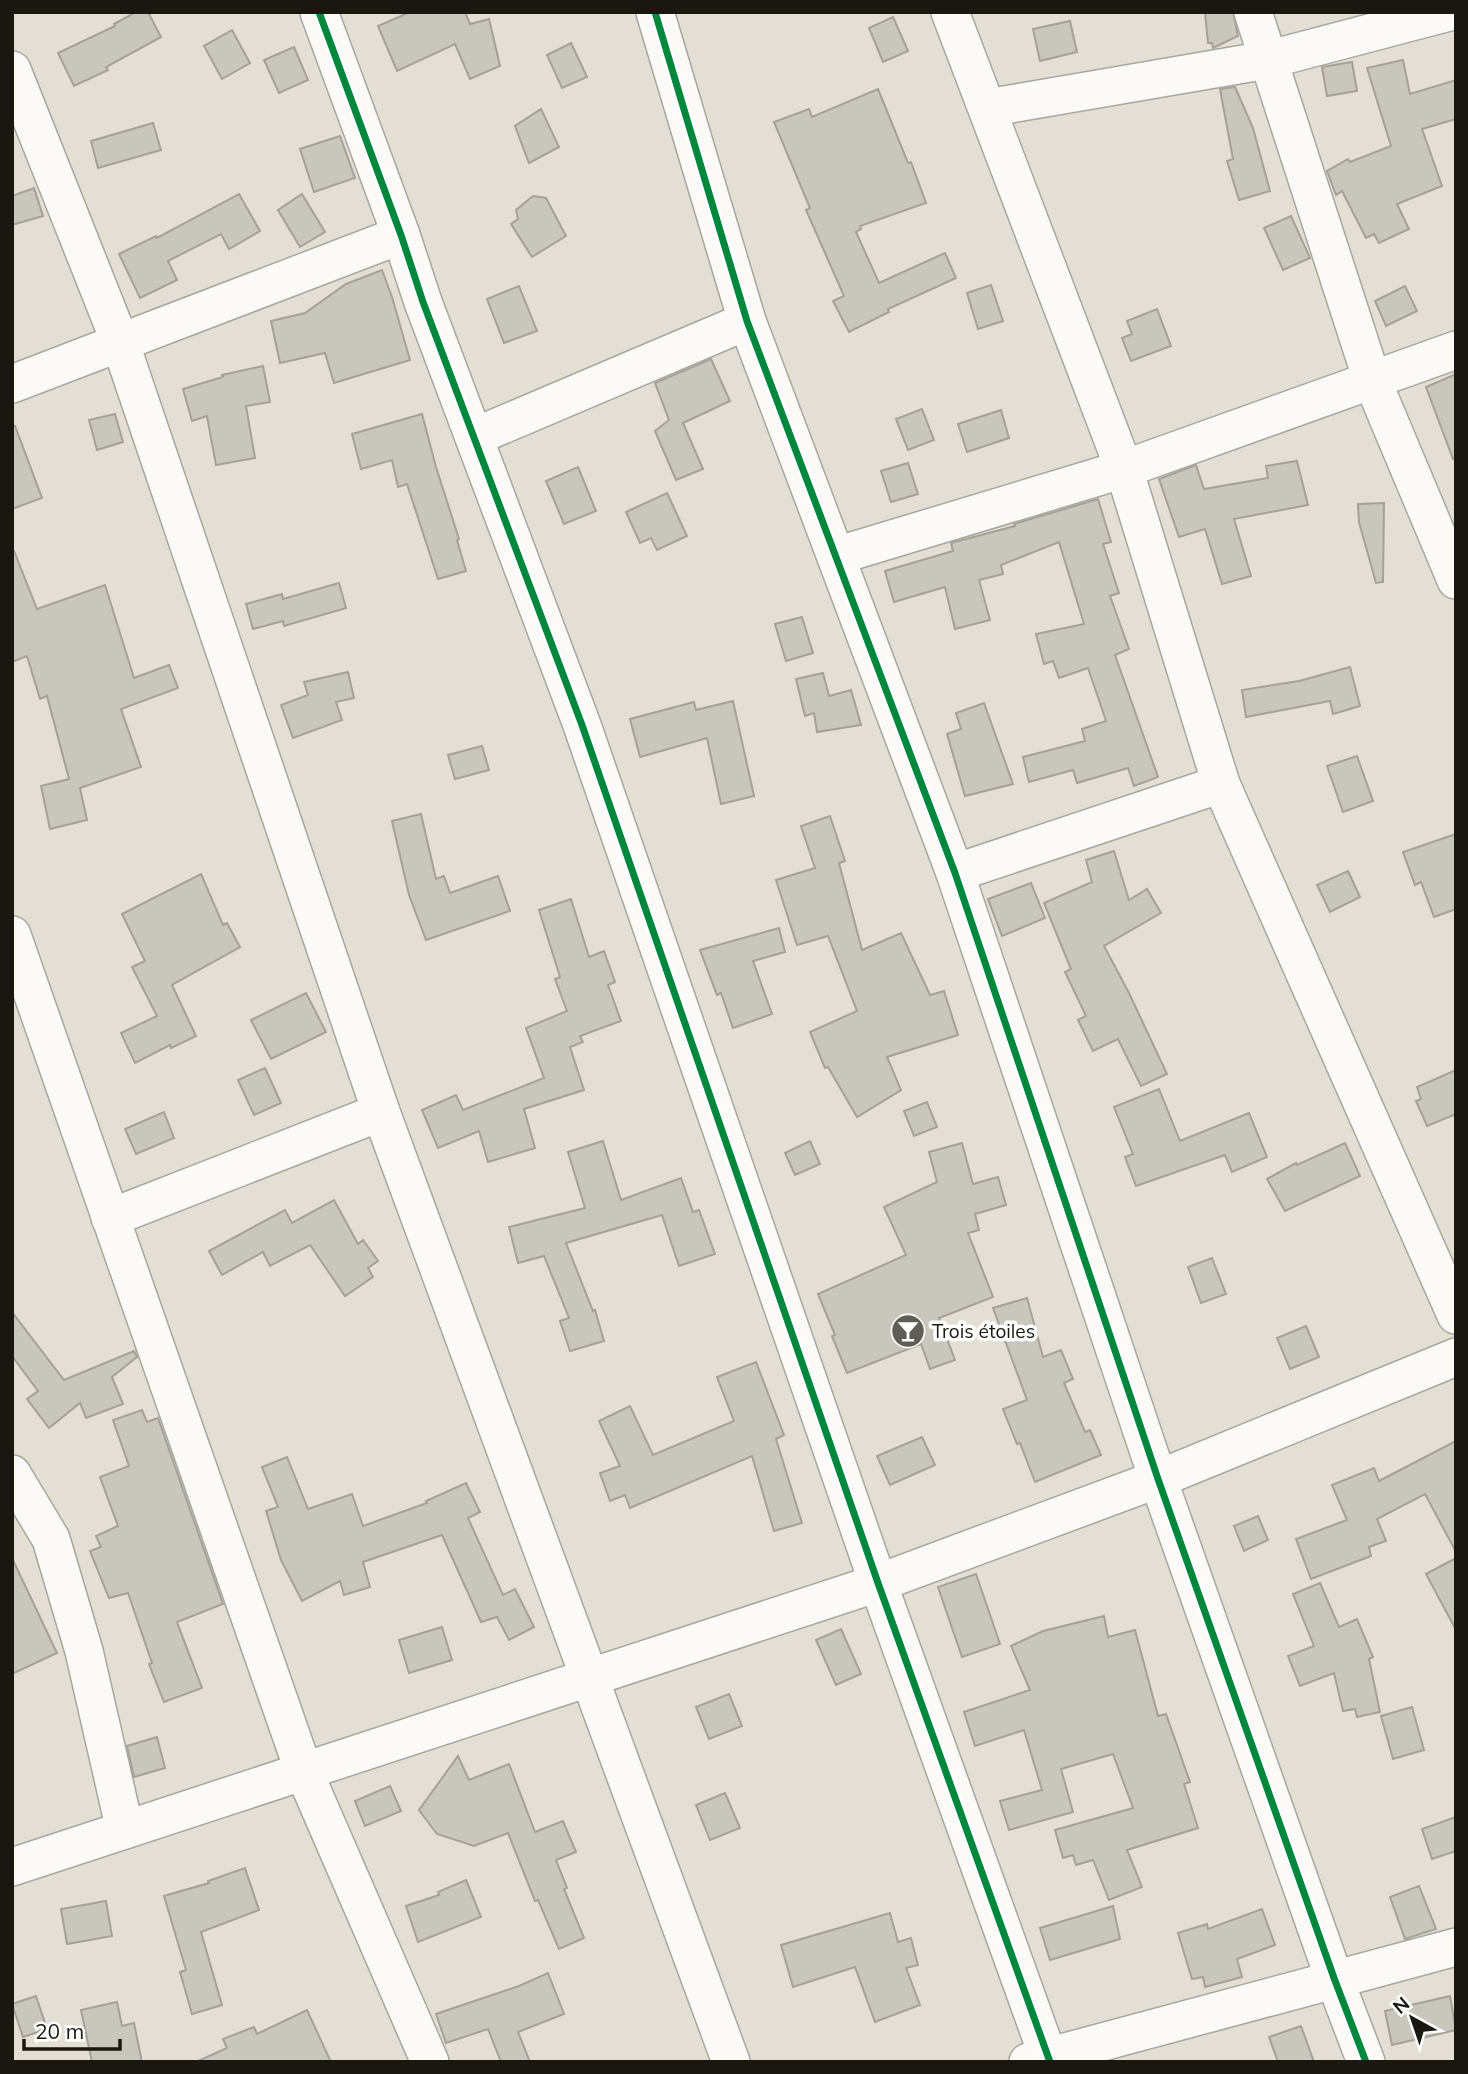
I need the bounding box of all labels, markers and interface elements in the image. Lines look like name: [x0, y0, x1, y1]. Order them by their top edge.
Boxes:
bar icon: Trois étoiles: [889, 1312, 927, 1350]
place label: Trois étoiles: [932, 1319, 1035, 1343]
north arrow: [1377, 1983, 1447, 2053]
text: N: [1388, 1991, 1414, 2019]
scale bar: [24, 2008, 121, 2052]
text: 20 m: [35, 2018, 84, 2044]

